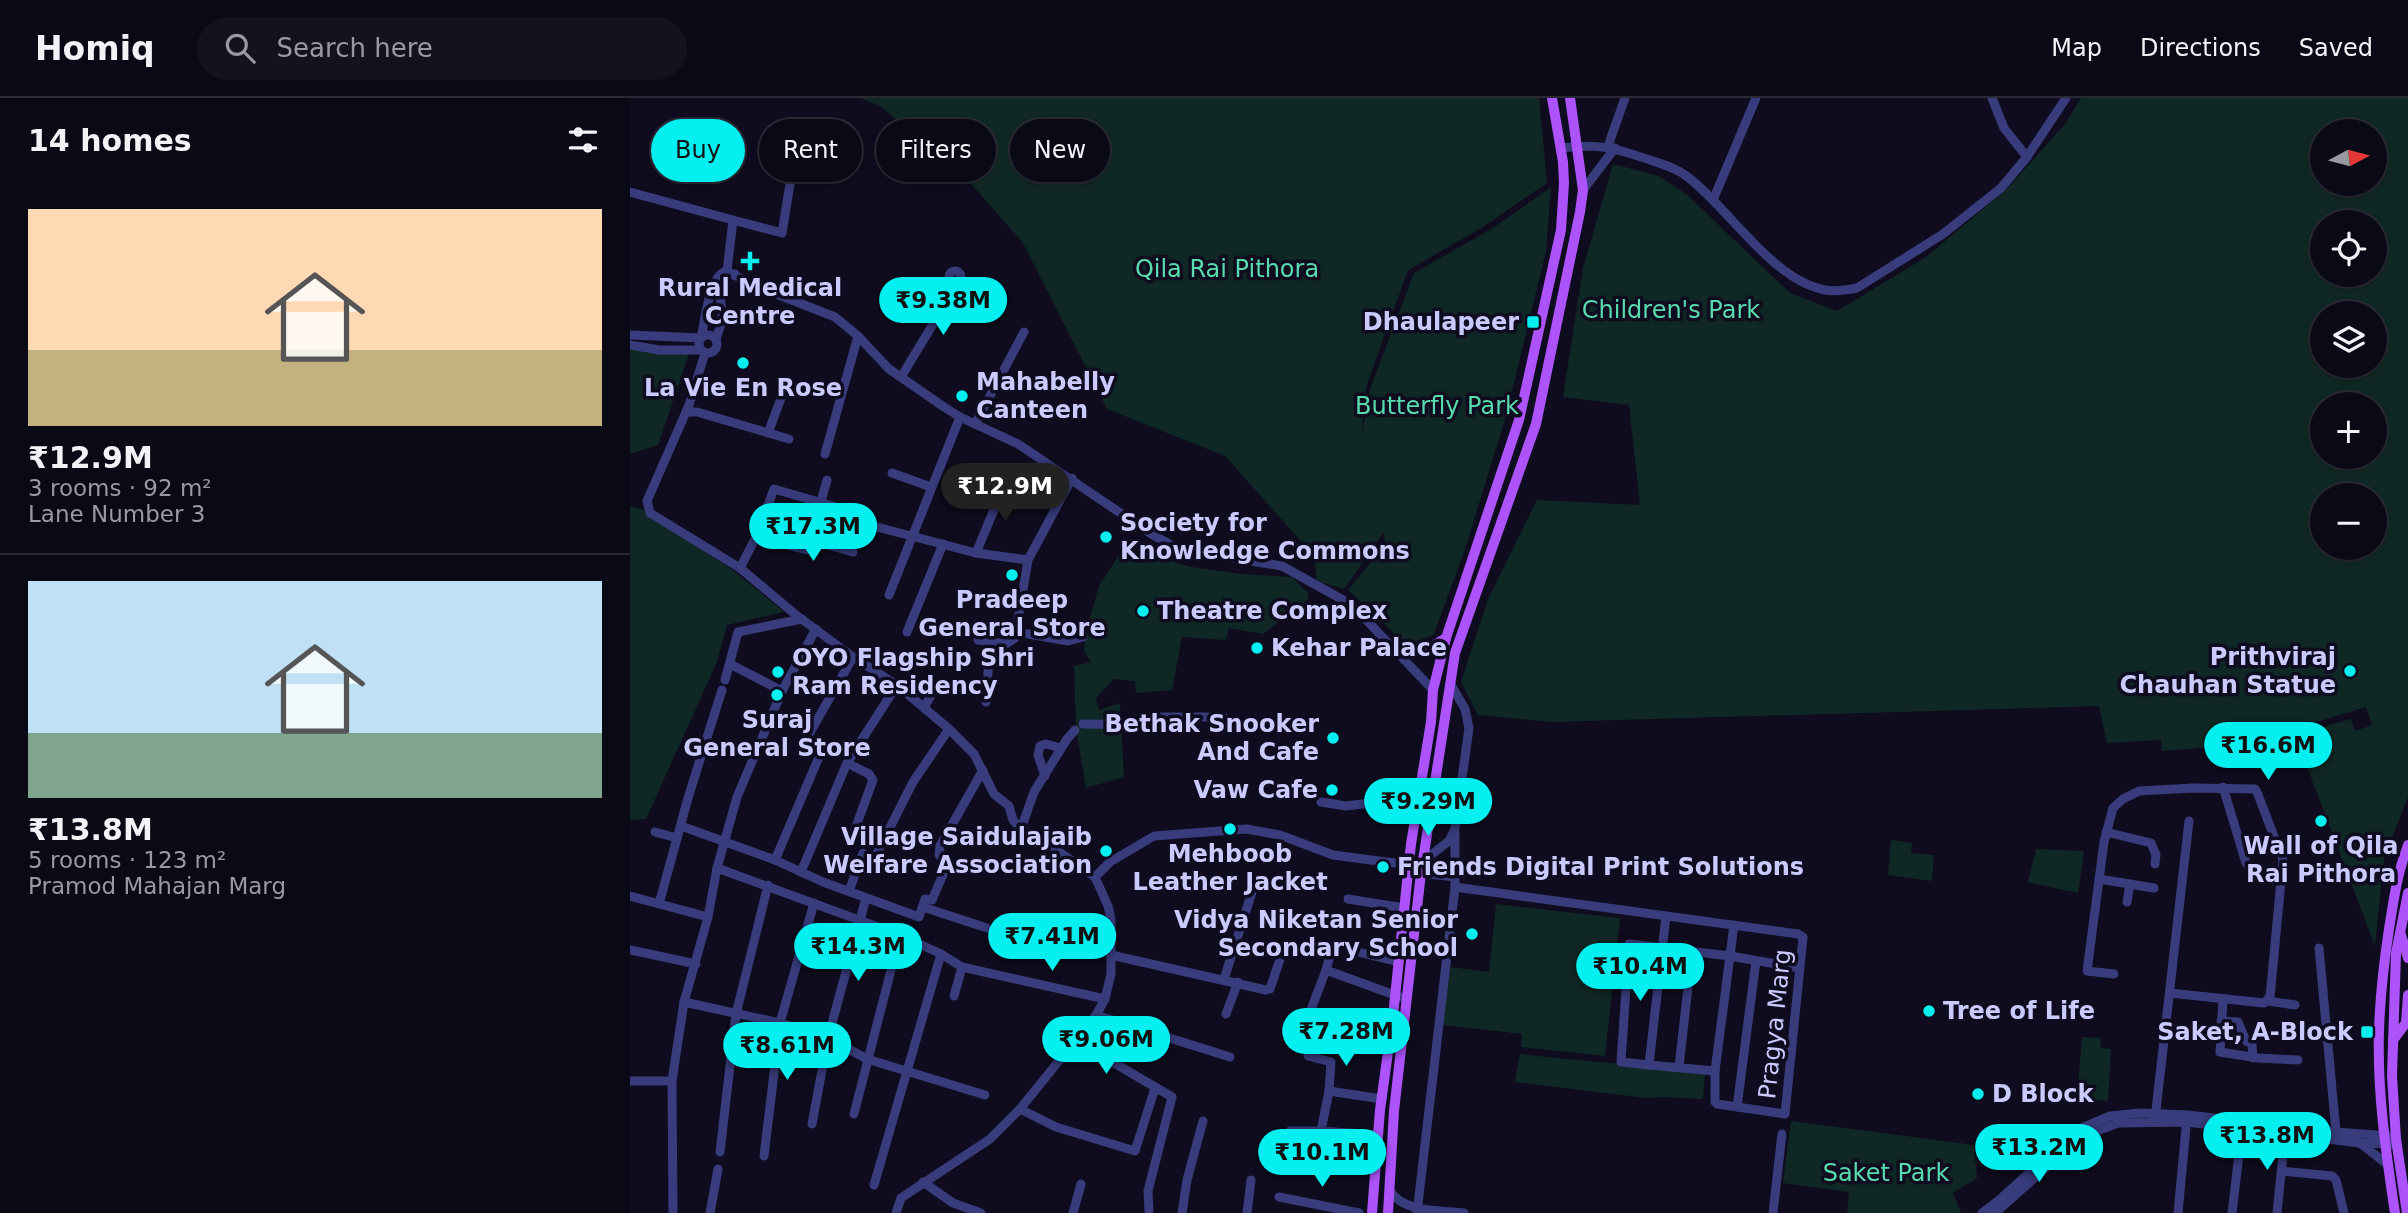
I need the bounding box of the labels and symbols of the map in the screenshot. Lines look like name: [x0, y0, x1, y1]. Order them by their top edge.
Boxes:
north arrow: [2310, 119, 2387, 196]
marker: Rural Medical Centre: [740, 251, 760, 271]
park label: Qila Rai Pithora: [1135, 255, 1319, 283]
place label: Rural Medical Centre: [658, 274, 842, 330]
pin: ₹9.38M: [886, 278, 1000, 337]
park label: Children's Park: [1582, 296, 1760, 324]
place label: Dhaulapeer: [1363, 308, 1519, 336]
marker: Dhaulapeer: [1525, 314, 1541, 330]
marker: La Vie En Rose: [735, 355, 751, 371]
place label: Mahabelly Canteen: [976, 368, 1115, 424]
place label: La Vie En Rose: [644, 374, 842, 402]
marker: Mahabelly Canteen: [954, 388, 970, 404]
park label: Butterfly Park: [1355, 392, 1519, 420]
pin: ₹12.9M: [948, 464, 1062, 523]
pin: ₹17.3M: [756, 504, 870, 563]
place label: Society for Knowledge Commons: [1120, 509, 1410, 565]
marker: Society for Knowledge Commons: [1098, 529, 1114, 545]
marker: Pradeep General Store: [1004, 567, 1020, 583]
place label: Pradeep General Store: [918, 586, 1106, 642]
place label: Theatre Complex: [1157, 597, 1388, 625]
marker: Theatre Complex: [1135, 603, 1151, 619]
place label: Kehar Palace: [1271, 634, 1447, 662]
marker: Kehar Palace: [1249, 640, 1265, 656]
place label: Prithviraj Chauhan Statue: [2120, 643, 2336, 699]
place label: OYO Flagship Shri Ram Residency: [792, 644, 1034, 700]
marker: Prithviraj Chauhan Statue: [2342, 663, 2358, 679]
marker: OYO Flagship Shri Ram Residency: [770, 664, 786, 680]
marker: Suraj General Store: [769, 687, 785, 703]
place label: Suraj General Store: [683, 706, 871, 762]
place label: Bethak Snooker And Cafe: [1105, 710, 1319, 766]
pin: ₹16.6M: [2211, 722, 2325, 782]
marker: Bethak Snooker And Cafe: [1325, 730, 1341, 746]
place label: Vaw Cafe: [1193, 776, 1318, 804]
pin: ₹9.29M: [1371, 778, 1485, 838]
marker: Vaw Cafe: [1324, 782, 1340, 798]
marker: Wall of Qila Rai Pithora: [2313, 813, 2329, 829]
marker: Mehboob Leather Jacket: [1222, 821, 1238, 837]
place label: Village Saidulajaib Welfare Association: [823, 823, 1092, 879]
place label: Wall of Qila Rai Pithora: [2244, 832, 2398, 888]
place label: Mehboob Leather Jacket: [1132, 840, 1328, 896]
marker: Village Saidulajaib Welfare Association: [1098, 843, 1114, 859]
place label: Friends Digital Print Solutions: [1397, 853, 1804, 881]
marker: Friends Digital Print Solutions: [1375, 859, 1391, 875]
place label: Vidya Niketan Senior Secondary School: [1174, 906, 1458, 962]
pin: ₹7.41M: [995, 914, 1109, 973]
pin: ₹14.3M: [801, 924, 915, 983]
marker: Vidya Niketan Senior Secondary School: [1464, 926, 1480, 942]
pin: ₹10.4M: [1583, 944, 1697, 1003]
street label: Pragya Marg: [1753, 948, 1797, 1100]
place label: Tree of Life: [1943, 997, 2095, 1025]
marker: Tree of Life: [1921, 1003, 1937, 1019]
pin: ₹7.28M: [1289, 1009, 1403, 1068]
pin: ₹9.06M: [1049, 1016, 1163, 1076]
place label: Saket, A-Block: [2157, 1018, 2354, 1046]
pin: ₹8.61M: [730, 1023, 844, 1082]
marker: Saket, A-Block: [2359, 1024, 2375, 1040]
place label: D Block: [1992, 1080, 2095, 1108]
marker: D Block: [1970, 1086, 1986, 1102]
pin: ₹13.8M: [2210, 1112, 2324, 1172]
pin: ₹13.2M: [1982, 1124, 2096, 1184]
pin: ₹10.1M: [1265, 1130, 1379, 1189]
park label: Saket Park: [1823, 1159, 1949, 1187]

